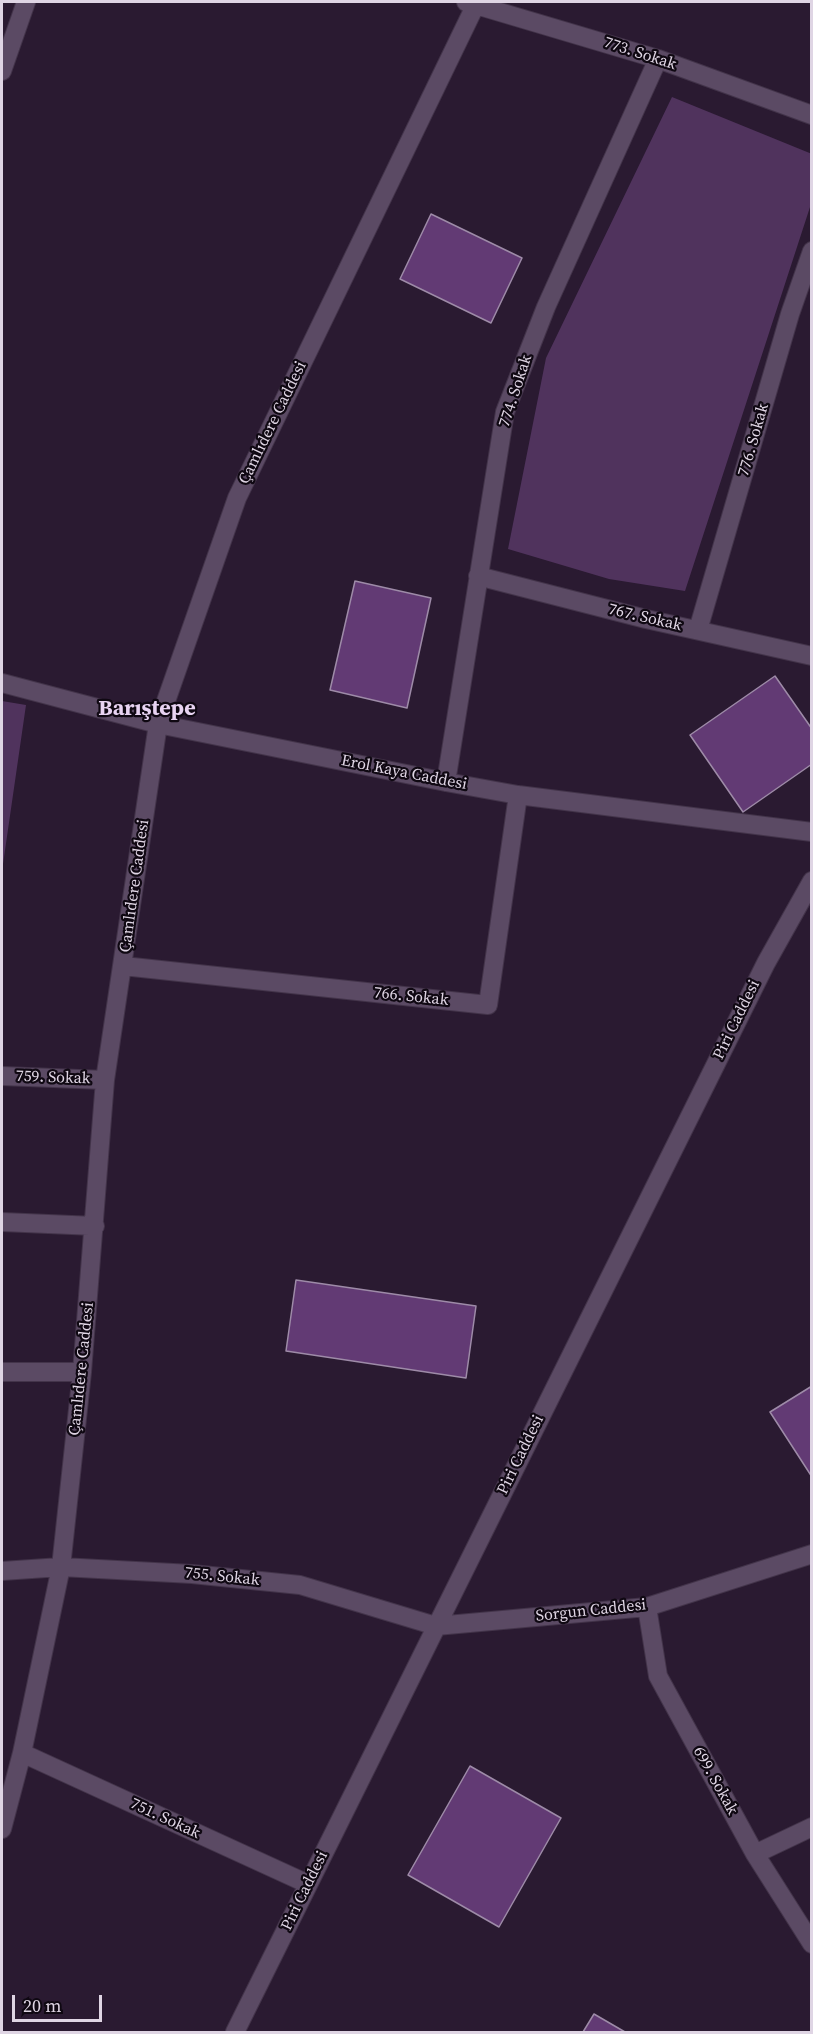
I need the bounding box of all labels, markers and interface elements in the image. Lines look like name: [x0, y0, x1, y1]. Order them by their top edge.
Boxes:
street label: 773. Sokak: [601, 33, 679, 75]
street label: 774. Sokak: [495, 352, 537, 430]
street label: Çamlıdere Caddesi: [235, 359, 311, 487]
street label: 776. Sokak: [734, 401, 774, 479]
street label: 767. Sokak: [606, 600, 684, 636]
district label: Barıştepe: [98, 696, 196, 722]
street label: Erol Kaya Caddesi: [339, 751, 469, 795]
street label: Çamlıdere Caddesi: [116, 818, 154, 954]
street label: Piri Caddesi: [710, 977, 764, 1063]
street label: 766. Sokak: [373, 984, 449, 1010]
street label: 759. Sokak: [15, 1067, 91, 1089]
street label: Çamlıdere Caddesi: [65, 1301, 99, 1437]
street label: Piri Caddesi: [494, 1412, 548, 1498]
street label: 755. Sokak: [184, 1564, 260, 1590]
street label: Sorgun Caddesi: [535, 1596, 647, 1626]
street label: 699. Sokak: [688, 1744, 742, 1818]
street label: 751. Sokak: [127, 1794, 203, 1844]
street label: Piri Caddesi: [278, 1848, 332, 1934]
scale bar: [15, 1983, 105, 2021]
text: 20 m: [23, 1993, 61, 2018]

